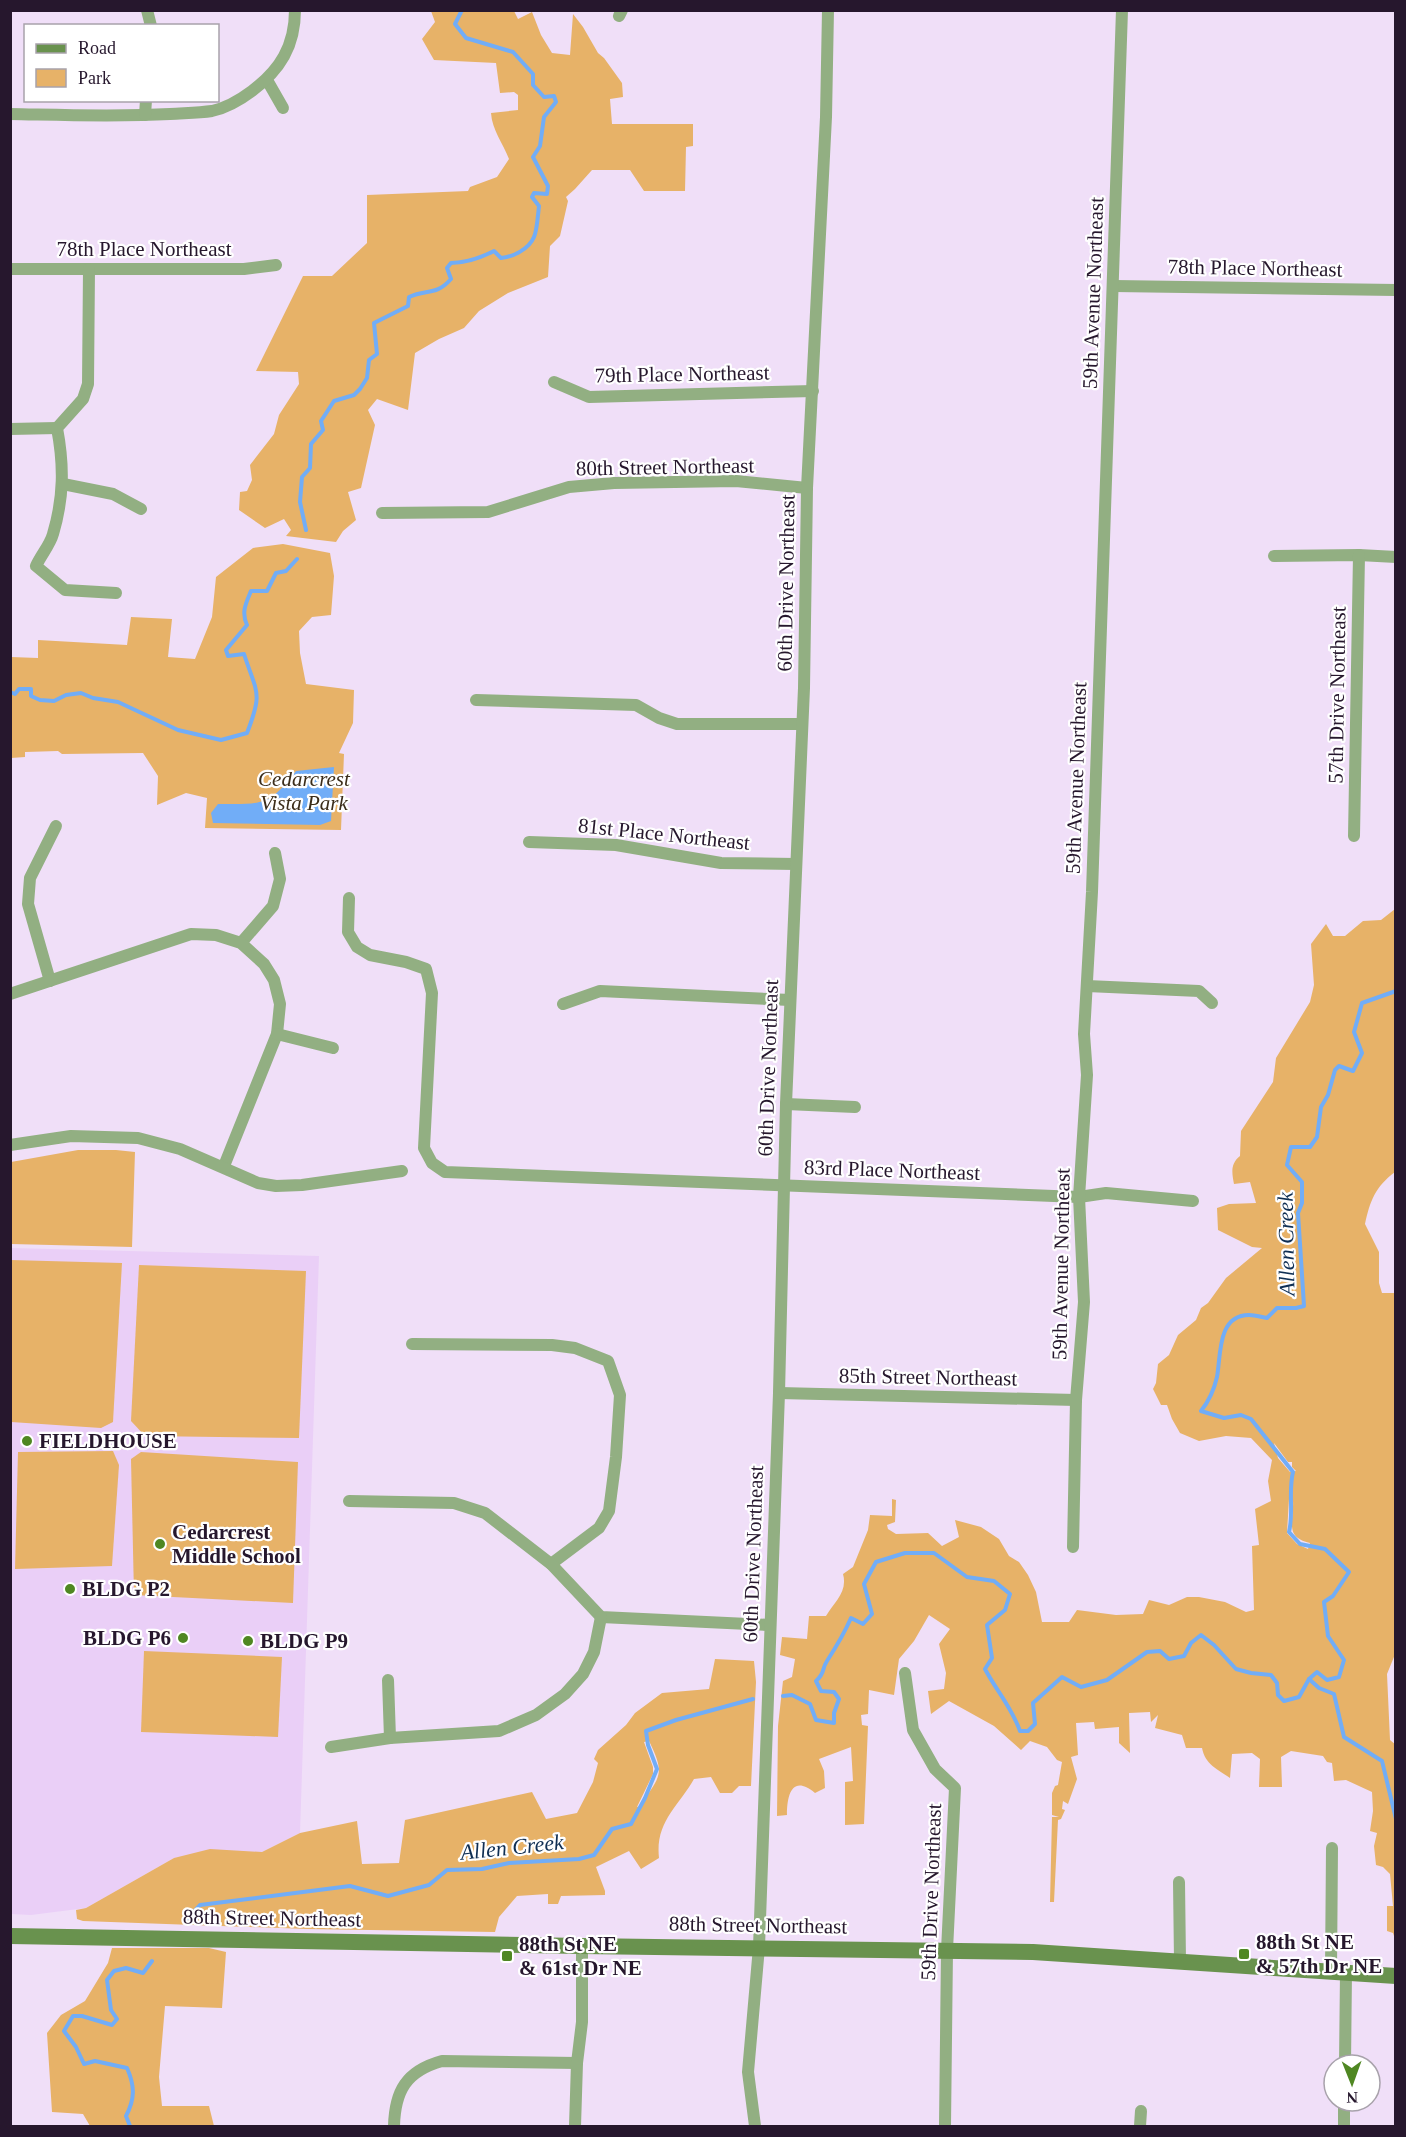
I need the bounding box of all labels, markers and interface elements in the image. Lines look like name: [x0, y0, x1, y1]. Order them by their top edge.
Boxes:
legend: [24, 24, 219, 102]
text: Road: [78, 38, 116, 58]
text: Park: [78, 68, 111, 88]
street label: 59th Avenue Northeast: [1078, 196, 1108, 389]
street label: 78th Place Northeast: [57, 237, 232, 261]
street label: 78th Place Northeast: [1167, 254, 1343, 282]
street label: 79th Place Northeast: [594, 360, 770, 388]
street label: 80th Street Northeast: [576, 453, 755, 481]
street label: 60th Drive Northeast: [772, 494, 800, 672]
street label: 57th Drive Northeast: [1323, 606, 1351, 784]
street label: 59th Avenue Northeast: [1061, 681, 1091, 874]
park label: Cedarcrest Vista Park: [258, 767, 351, 815]
street label: 81st Place Northeast: [577, 813, 751, 855]
street label: 60th Drive Northeast: [753, 979, 783, 1157]
street label: 83rd Place Northeast: [804, 1155, 981, 1185]
street label: 59th Avenue Northeast: [1047, 1168, 1075, 1360]
water label: Allen Creek: [1273, 1191, 1299, 1298]
street label: 85th Street Northeast: [839, 1363, 1018, 1391]
place label: FIELDHOUSE: [39, 1429, 177, 1453]
marker: FIELDHOUSE: [20, 1434, 34, 1448]
street label: 60th Drive Northeast: [738, 1465, 768, 1643]
place label: Cedarcrest Middle School: [172, 1520, 301, 1568]
marker: Cedarcrest Middle School: [153, 1537, 167, 1551]
place label: BLDG P2: [82, 1577, 170, 1601]
marker: BLDG P2: [63, 1582, 77, 1596]
place label: BLDG P6: [83, 1626, 171, 1650]
place label: BLDG P9: [260, 1629, 348, 1653]
marker: BLDG P6: [176, 1631, 190, 1645]
marker: BLDG P9: [241, 1634, 255, 1648]
street label: 59th Drive Northeast: [916, 1803, 946, 1981]
water label: Allen Creek: [457, 1829, 566, 1865]
street label: 88th Street Northeast: [183, 1904, 362, 1932]
street label: 88th Street Northeast: [669, 1911, 848, 1939]
place label: 88th St NE & 57th Dr NE: [1256, 1930, 1382, 1978]
place label: 88th St NE & 61st Dr NE: [519, 1932, 642, 1980]
marker: 88th St NE & 57th Dr NE: [1237, 1947, 1251, 1961]
marker: 88th St NE & 61st Dr NE: [500, 1949, 514, 1963]
north arrow: [1322, 2053, 1382, 2113]
text: N: [1346, 2089, 1358, 2106]

